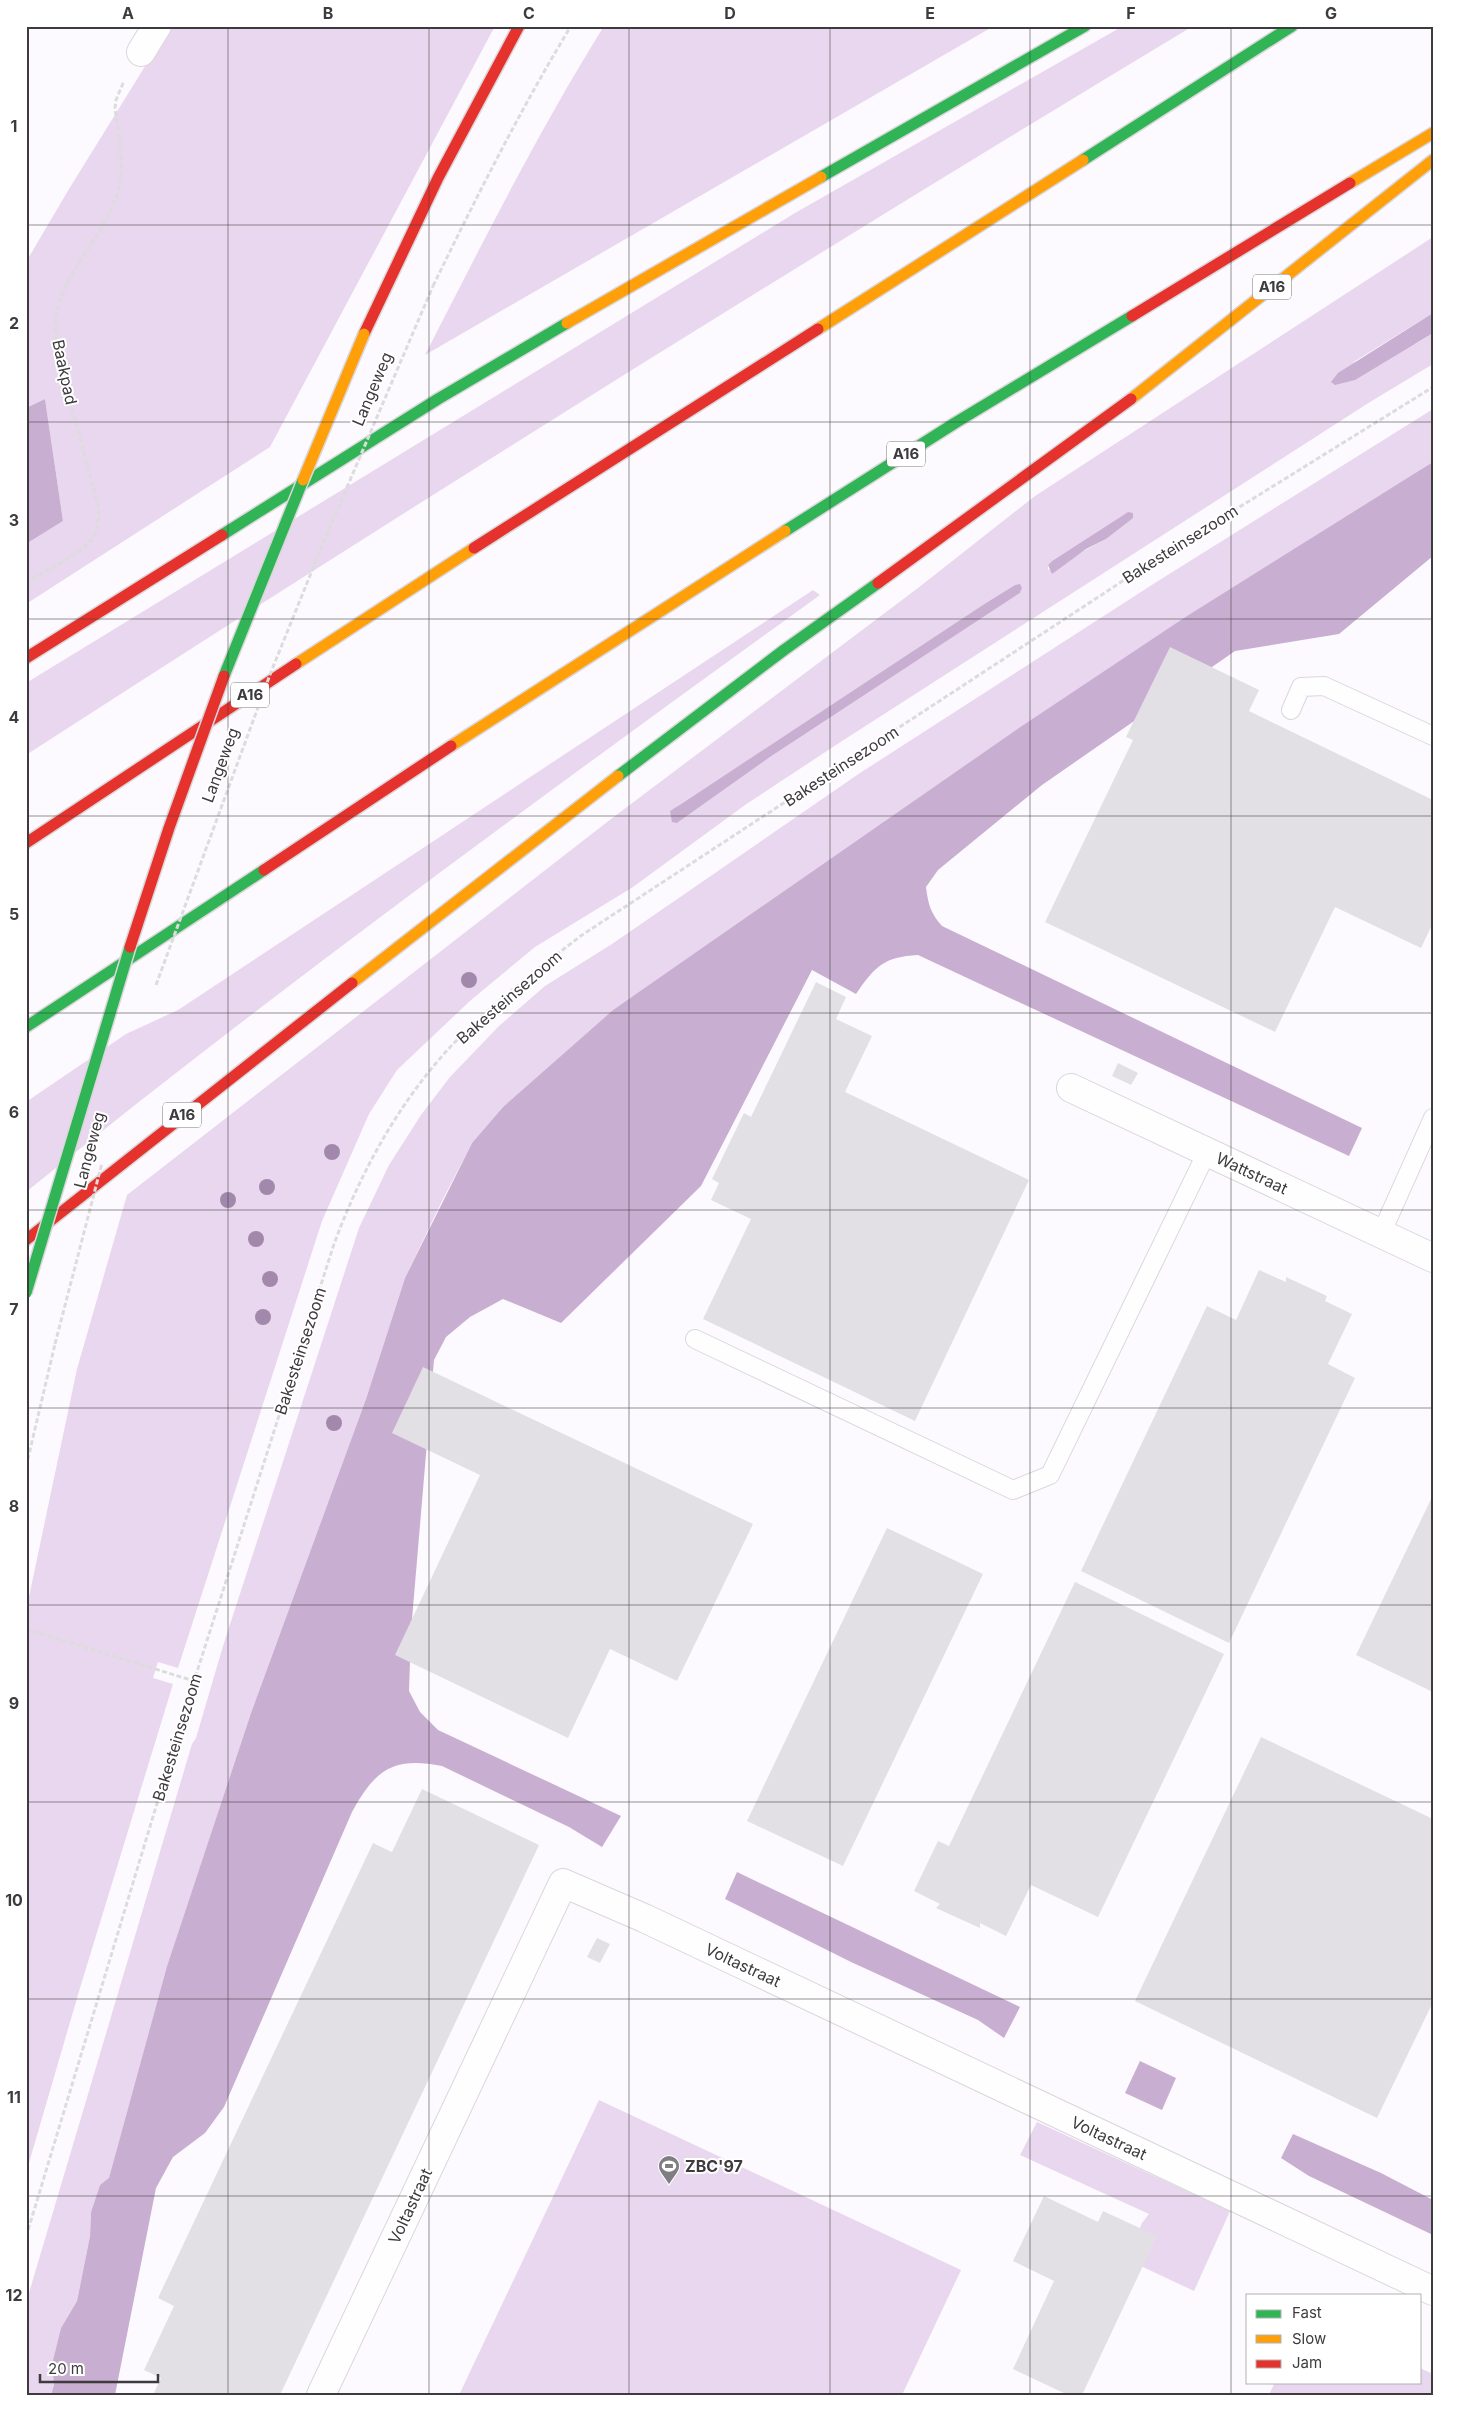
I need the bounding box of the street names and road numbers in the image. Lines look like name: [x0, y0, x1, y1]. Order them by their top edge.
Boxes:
road number: A16: [1253, 274, 1291, 300]
street label: Baakpad: [48, 338, 82, 406]
street label: Langeweg: [348, 349, 396, 429]
road number: A16: [887, 442, 925, 466]
street label: Bakesteinsezoom: [1118, 500, 1242, 588]
road number: A16: [231, 682, 269, 708]
street label: Bakesteinsezoom: [780, 721, 902, 811]
street label: Langeweg: [197, 725, 243, 805]
street label: Bakesteinsezoom: [452, 946, 566, 1048]
road number: A16: [163, 1102, 201, 1128]
street label: Langeweg: [69, 1110, 109, 1190]
street label: Wattstraat: [1213, 1148, 1291, 1198]
street label: Bakesteinsezoom: [270, 1285, 330, 1417]
street label: Bakesteinsezoom: [148, 1671, 206, 1803]
street label: Voltastraat: [702, 1939, 784, 1991]
street label: Voltastraat: [1068, 2112, 1150, 2164]
street label: Voltastraat: [384, 2165, 436, 2247]

